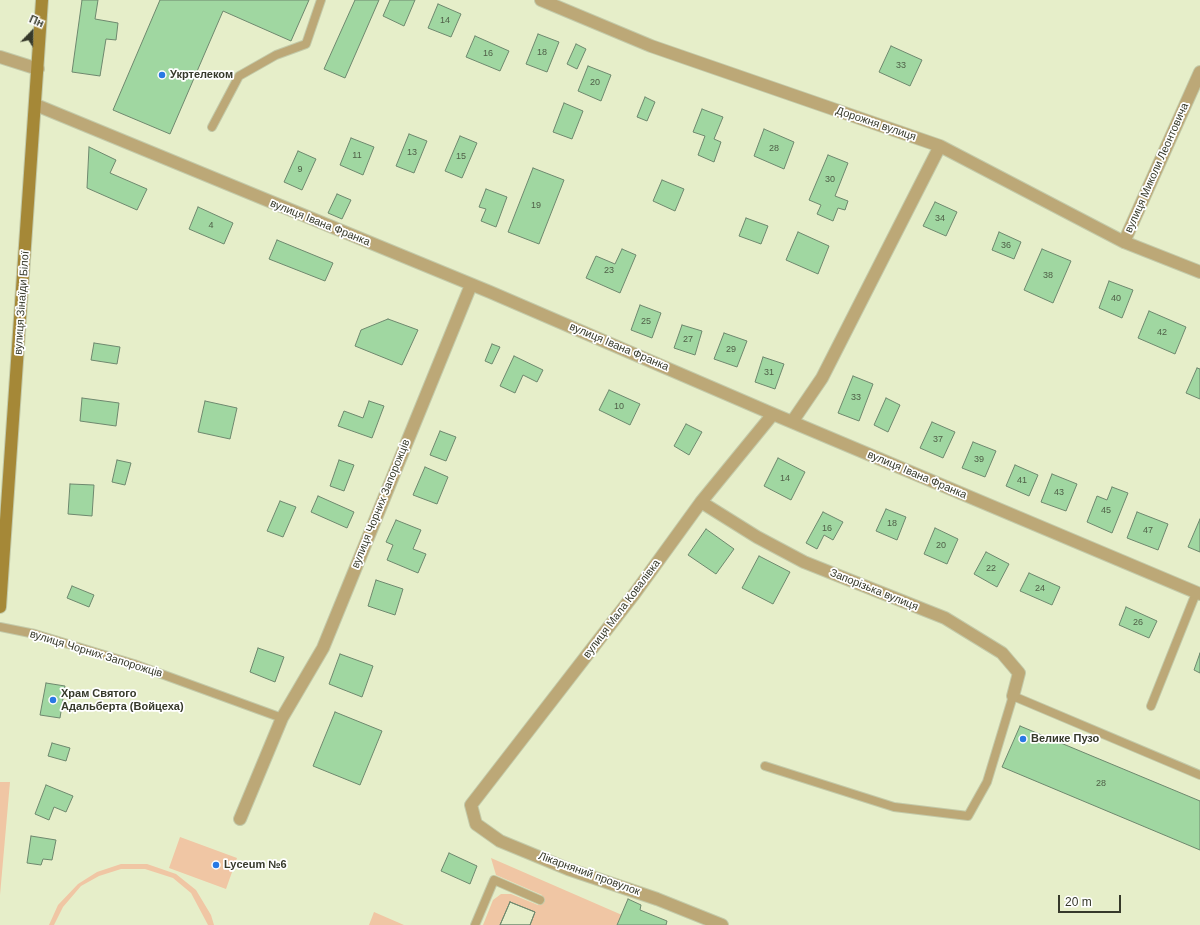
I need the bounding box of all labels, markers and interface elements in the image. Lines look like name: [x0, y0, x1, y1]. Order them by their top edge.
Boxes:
north arrow: [12, 12, 52, 52]
text: Пн: [28, 13, 46, 29]
house number: 14: [440, 16, 450, 26]
house number: 18: [537, 48, 547, 58]
house number: 16: [483, 49, 493, 59]
house number: 33: [896, 61, 906, 71]
place label: Укртелеком: [170, 68, 233, 82]
marker: Укртелеком: [157, 70, 167, 80]
house number: 20: [590, 78, 600, 88]
street label: вулиця Миколи Леонтовича: [1122, 101, 1192, 235]
street label: Дорожня вулиця: [834, 104, 918, 144]
house number: 28: [769, 144, 779, 154]
house number: 13: [407, 148, 417, 158]
house number: 11: [352, 151, 362, 161]
house number: 15: [456, 152, 466, 162]
house number: 9: [297, 165, 303, 175]
house number: 30: [825, 175, 835, 185]
street label: вулиця Івана Франка: [268, 197, 372, 249]
house number: 19: [531, 201, 541, 211]
house number: 34: [935, 214, 945, 224]
house number: 4: [208, 221, 214, 231]
house number: 36: [1001, 241, 1011, 251]
street label: вулиця Зінаїди Білої: [12, 251, 32, 355]
house number: 23: [604, 266, 614, 276]
house number: 38: [1043, 271, 1053, 281]
house number: 40: [1111, 294, 1121, 304]
house number: 25: [641, 317, 651, 327]
street label: вулиця Івана Франка: [567, 320, 671, 374]
house number: 42: [1157, 328, 1167, 338]
house number: 27: [683, 335, 693, 345]
house number: 29: [726, 345, 736, 355]
house number: 31: [764, 368, 774, 378]
house number: 33: [851, 393, 861, 403]
house number: 10: [614, 402, 624, 412]
house number: 37: [933, 435, 943, 445]
street label: вулиця Чорних Запорожців: [349, 438, 413, 570]
street label: вулиця Івана Франка: [865, 448, 969, 502]
house number: 39: [974, 455, 984, 465]
house number: 14: [780, 474, 790, 484]
house number: 41: [1017, 476, 1027, 486]
house number: 43: [1054, 488, 1064, 498]
house number: 45: [1101, 506, 1111, 516]
house number: 18: [887, 519, 897, 529]
house number: 16: [822, 524, 832, 534]
house number: 47: [1143, 526, 1153, 536]
house number: 20: [936, 541, 946, 551]
street label: вулиця Мала Ковалівка: [581, 557, 663, 661]
house number: 22: [986, 564, 996, 574]
street label: Запорізька вулиця: [828, 566, 920, 614]
house number: 24: [1035, 584, 1045, 594]
house number: 26: [1133, 618, 1143, 628]
street label: вулиця Чорних Запорожців: [28, 628, 164, 680]
place label: Храм Святого Адальберта (Войцеха): [61, 687, 184, 713]
marker: Храм Святого Адальберта (Войцеха): [48, 695, 58, 705]
place label: Велике Пузо: [1031, 732, 1099, 746]
marker: Велике Пузо: [1018, 734, 1028, 744]
house number: 28: [1096, 779, 1106, 789]
street label: Лікарняний провулок: [537, 850, 641, 898]
place label: Lyceum №6: [224, 858, 287, 872]
marker: Lyceum №6: [211, 860, 221, 870]
scale bar: [1060, 887, 1123, 913]
text: 20 m: [1065, 895, 1092, 909]

